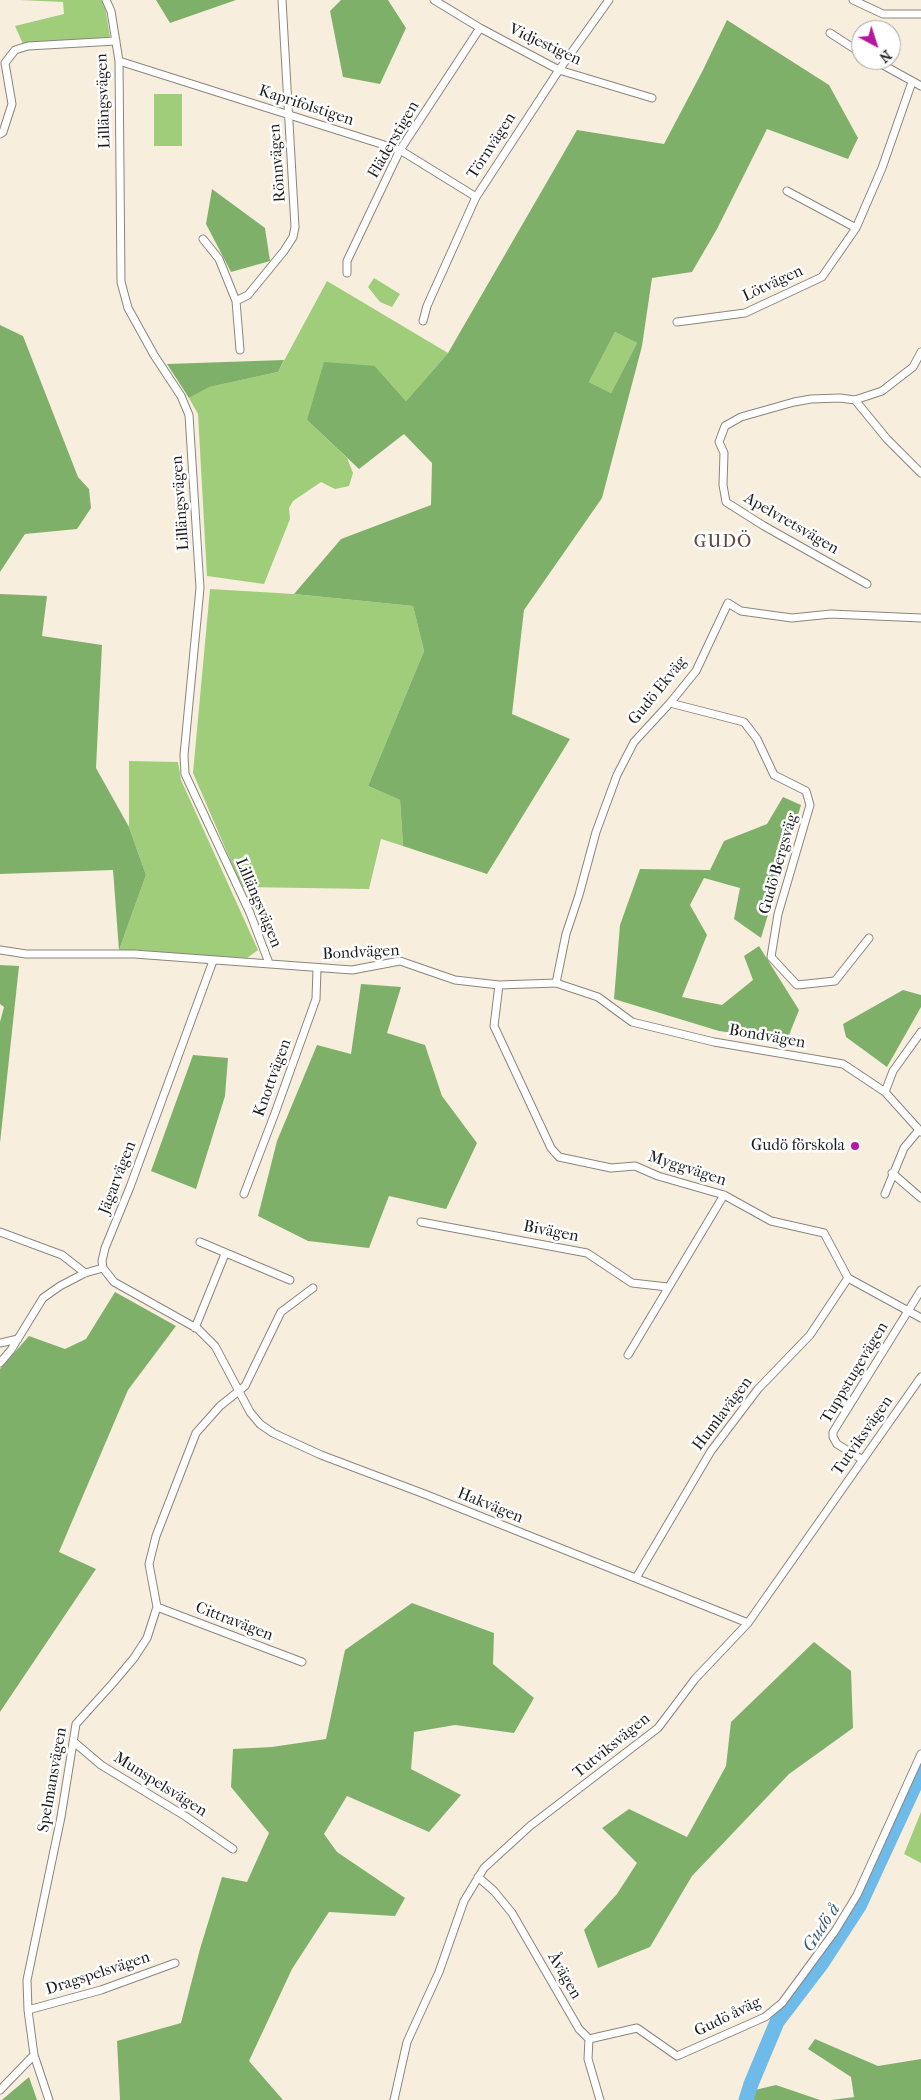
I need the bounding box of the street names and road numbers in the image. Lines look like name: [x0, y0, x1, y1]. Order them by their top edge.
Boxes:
street label: Vidjestigen: [506, 20, 584, 70]
street label: Lillängsvägen: [93, 53, 115, 149]
street label: Kaprifolstigen: [256, 82, 356, 130]
street label: Fläderstigen: [364, 98, 424, 182]
street label: Törnvägen: [463, 109, 521, 183]
street label: Rönnvägen: [266, 123, 290, 203]
street label: Lötvägen: [740, 262, 806, 306]
street label: Lillängsvägen: [168, 455, 194, 551]
street label: Apelvretsvägen: [740, 489, 842, 559]
street label: Gudö Ekväg: [625, 653, 691, 729]
street label: Gudö Bergsväg: [755, 811, 803, 917]
street label: Lillängsvägen: [231, 855, 285, 951]
street label: Bondvägen: [322, 941, 400, 965]
street label: Bondvägen: [727, 1021, 807, 1053]
street label: Knottvägen: [250, 1037, 296, 1119]
street label: Jägarvägen: [95, 1139, 141, 1217]
street label: Myggvägen: [646, 1147, 728, 1191]
street label: Bivägen: [522, 1217, 580, 1247]
street label: Tuppstugevägen: [817, 1319, 893, 1427]
street label: Humlavägen: [689, 1373, 757, 1455]
street label: Tutviksvägen: [828, 1392, 898, 1480]
street label: Hakvägen: [454, 1484, 526, 1528]
street label: Cittravägen: [192, 1598, 276, 1646]
street label: Tutviksvägen: [570, 1709, 654, 1783]
street label: Spelmansvägen: [34, 1726, 72, 1834]
street label: Munspelsvägen: [110, 1749, 210, 1821]
street label: Dragspelsvägen: [43, 1948, 153, 2000]
street label: Åvägen: [543, 1949, 585, 2003]
street label: Gudö åväg: [692, 1993, 764, 2041]

